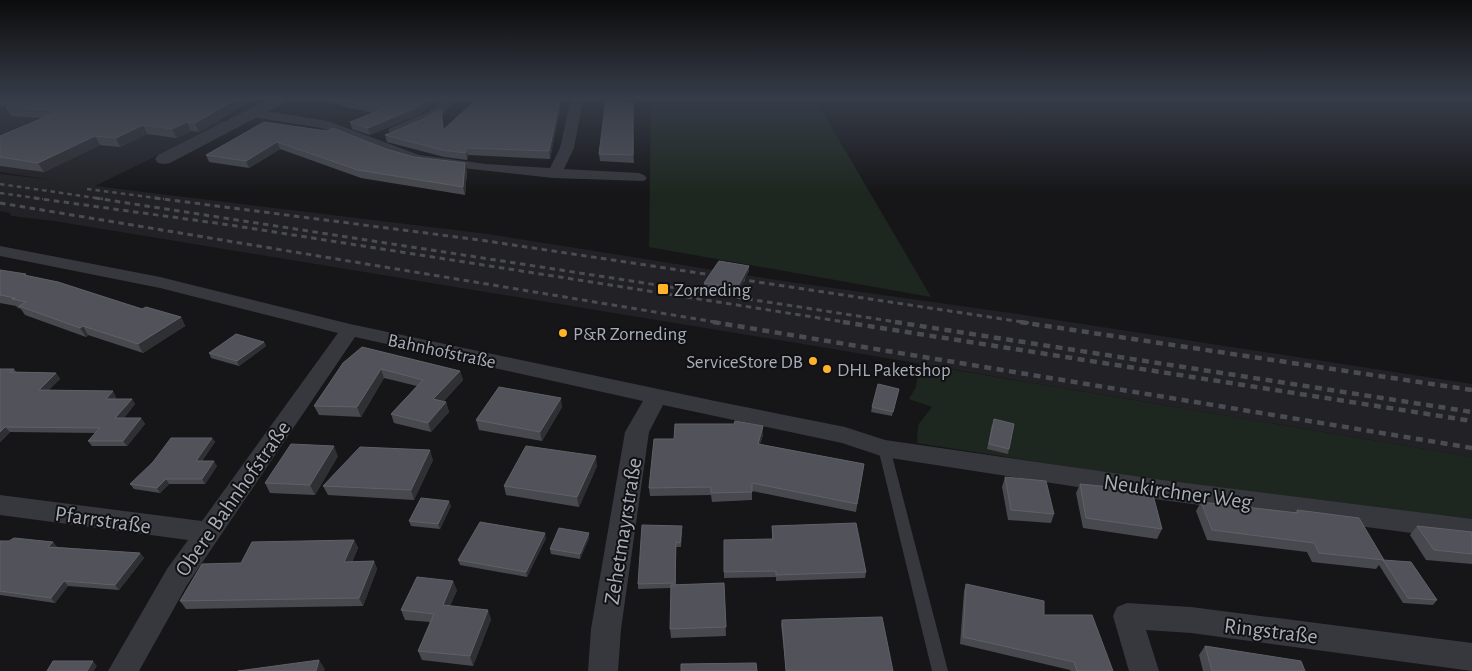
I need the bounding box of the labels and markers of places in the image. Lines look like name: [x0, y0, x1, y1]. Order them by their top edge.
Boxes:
place label: Zorneding: [674, 281, 752, 300]
marker: Zorneding: [656, 282, 670, 296]
place label: P&R Zorneding: [573, 325, 687, 344]
marker: P&R Zorneding: [557, 327, 569, 339]
place label: ServiceStore DB: [686, 353, 803, 372]
marker: ServiceStore DB: [807, 355, 819, 367]
place label: DHL Paketshop: [837, 361, 951, 380]
marker: DHL Paketshop: [821, 363, 833, 375]

